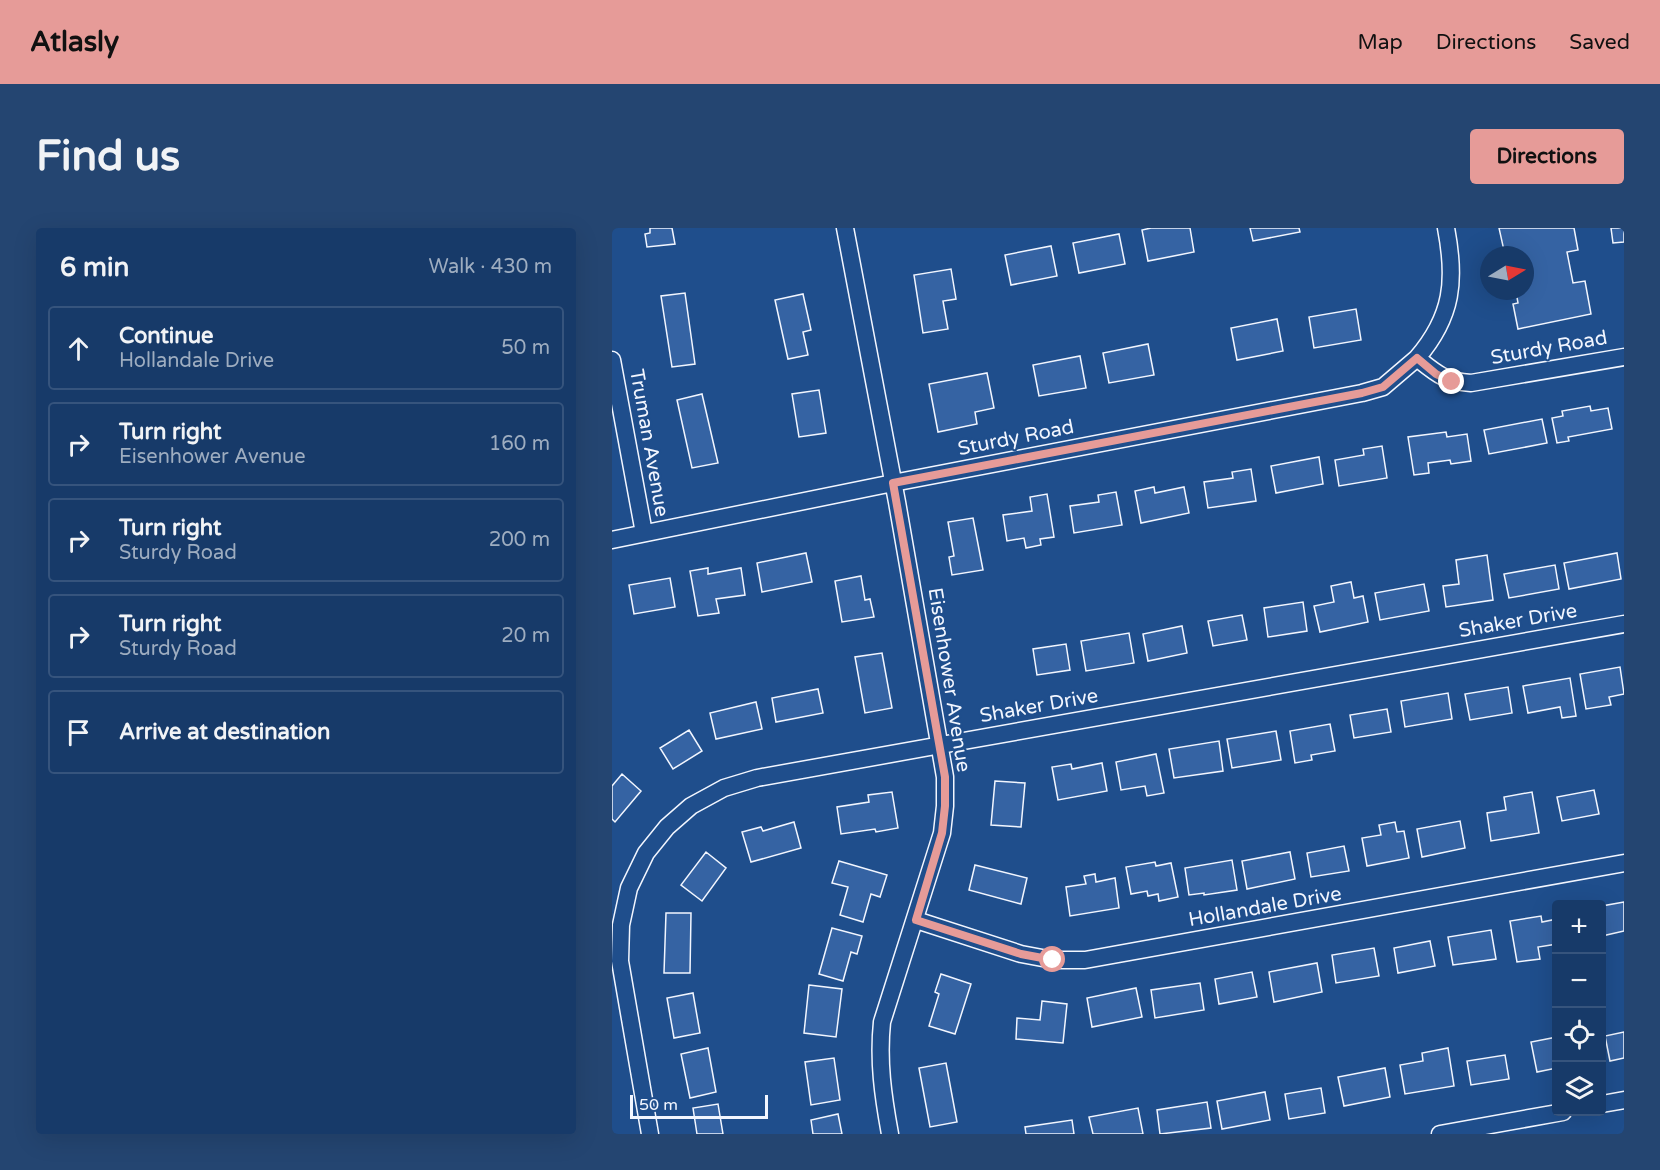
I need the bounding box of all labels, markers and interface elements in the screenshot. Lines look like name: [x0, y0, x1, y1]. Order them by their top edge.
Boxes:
text: Atlasly: [30, 25, 119, 59]
text: Map: [1357, 30, 1403, 55]
text: Directions: [1436, 30, 1536, 55]
text: Saved: [1569, 30, 1630, 55]
button: Directions: [1470, 129, 1624, 184]
text: Find us: [36, 131, 180, 182]
north arrow: [1480, 246, 1534, 300]
text: 6 min: [60, 252, 129, 283]
text: Walk · 430 m: [429, 255, 552, 279]
text: Continue: [119, 323, 214, 349]
street label: Sturdy Road: [1489, 326, 1609, 370]
icon: ahead: [62, 332, 95, 365]
text: 50 m: [501, 336, 550, 360]
text: Hollandale Drive: [119, 349, 274, 373]
street label: Truman Avenue: [624, 367, 674, 519]
route end: [1438, 368, 1464, 394]
street label: Sturdy Road: [956, 415, 1076, 461]
text: Turn right: [119, 419, 221, 445]
icon: right: [62, 428, 95, 461]
text: 160 m: [489, 432, 550, 456]
text: Eisenhower Avenue: [119, 445, 306, 469]
text: Turn right: [119, 515, 221, 541]
icon: right: [62, 524, 95, 557]
text: 200 m: [489, 528, 550, 552]
text: Sturdy Road: [119, 541, 237, 565]
street label: Eisenhower Avenue: [923, 586, 975, 774]
street label: Shaker Drive: [1457, 599, 1579, 643]
text: Turn right: [119, 611, 221, 637]
icon: right: [62, 620, 95, 653]
text: 20 m: [501, 624, 550, 648]
text: Sturdy Road: [119, 637, 237, 661]
street label: Shaker Drive: [978, 684, 1100, 728]
icon: arrive: [62, 716, 95, 749]
text: Arrive at destination: [119, 719, 330, 745]
street label: Hollandale Drive: [1187, 882, 1343, 932]
map controls: [1552, 900, 1606, 1116]
button: +: [1552, 900, 1606, 954]
route start: [1039, 946, 1065, 972]
button: −: [1552, 954, 1606, 1008]
button: locate: [1552, 1008, 1606, 1062]
button: layers: [1552, 1062, 1606, 1116]
scale bar: [630, 1092, 768, 1120]
text: 50 m: [639, 1095, 678, 1115]

